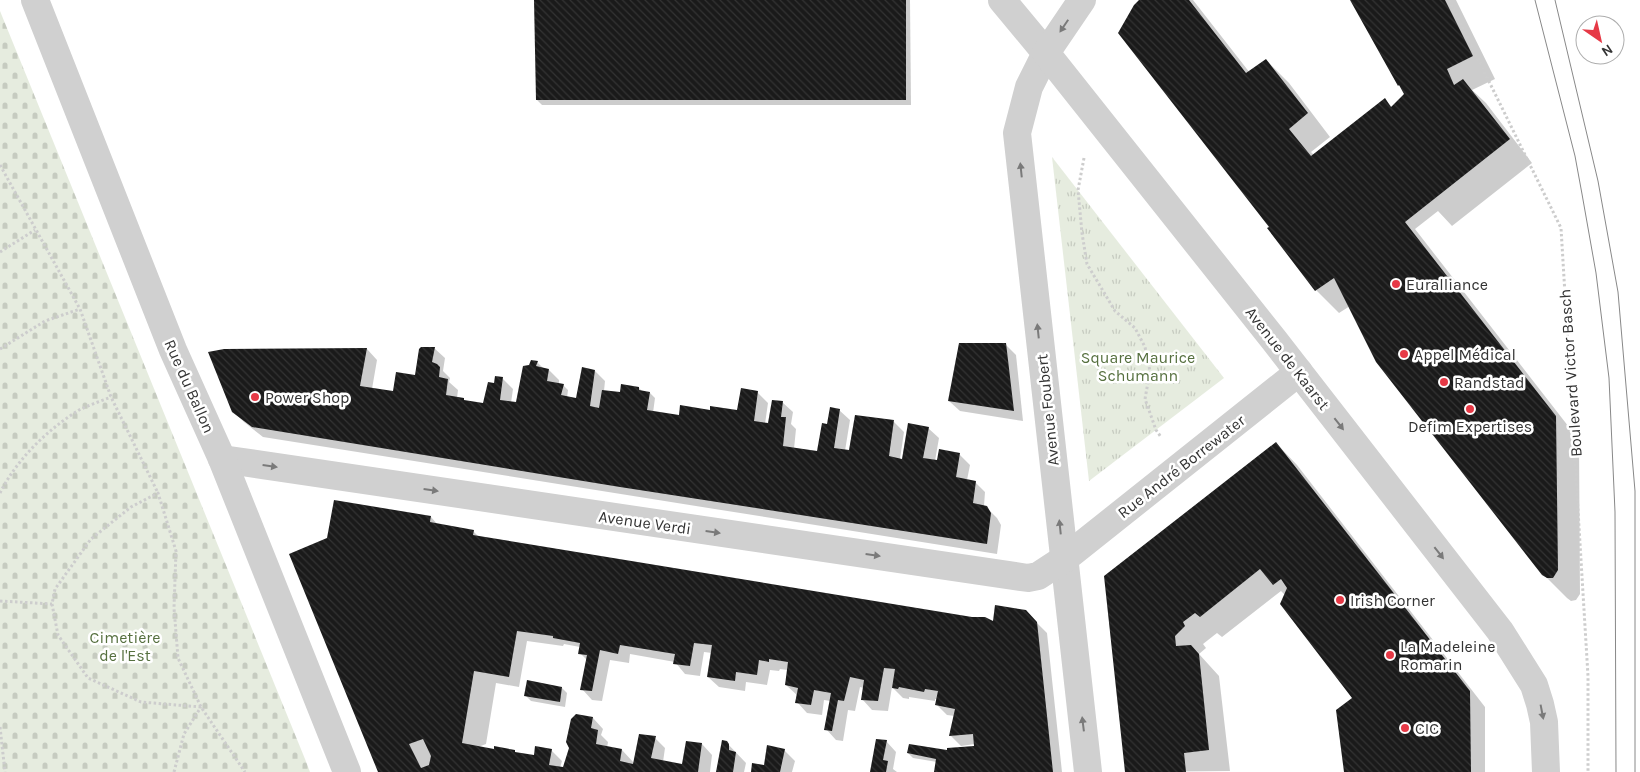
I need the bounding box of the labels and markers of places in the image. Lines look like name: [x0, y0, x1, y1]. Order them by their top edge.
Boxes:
place label: Euralliance: [1406, 275, 1488, 294]
marker: Euralliance: [1390, 278, 1402, 290]
place label: Appel Médical: [1414, 345, 1516, 364]
marker: Appel Médical: [1398, 348, 1410, 360]
place label: Randstad: [1454, 373, 1524, 392]
marker: Randstad: [1438, 376, 1450, 388]
place label: Power Shop: [265, 388, 349, 407]
marker: Power Shop: [249, 391, 261, 403]
marker: Defim Expertises: [1464, 403, 1476, 415]
place label: Defim Expertises: [1408, 417, 1532, 436]
place label: Irish Corner: [1350, 591, 1435, 610]
marker: Irish Corner: [1334, 594, 1346, 606]
place label: La Madeleine Romarin: [1400, 637, 1495, 674]
marker: La Madeleine Romarin: [1384, 649, 1396, 661]
place label: CIC: [1415, 719, 1439, 738]
marker: CIC: [1399, 722, 1411, 734]

